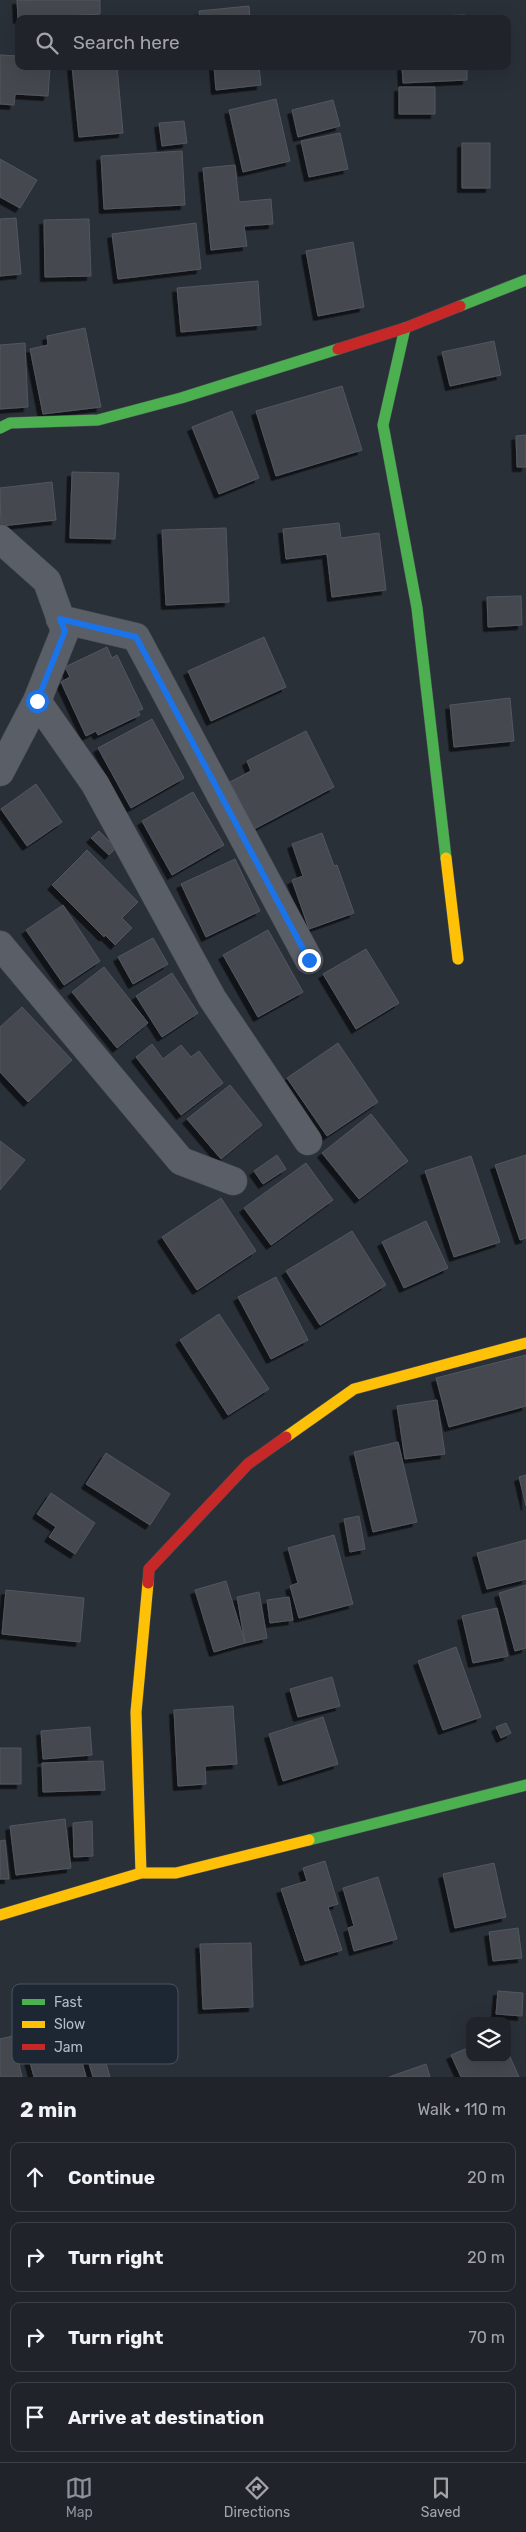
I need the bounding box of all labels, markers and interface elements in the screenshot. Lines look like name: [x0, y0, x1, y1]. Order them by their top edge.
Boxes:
search box: [15, 15, 511, 70]
icon: search: [33, 29, 61, 57]
text: Search here: [73, 31, 180, 54]
route start: [26, 690, 49, 713]
route end: [298, 949, 321, 972]
legend: [12, 1984, 178, 2064]
text: Fast: [54, 1994, 83, 2011]
text: Slow: [54, 2016, 85, 2033]
map controls: [466, 2017, 511, 2062]
button: layers: [466, 2017, 511, 2062]
text: Jam: [54, 2039, 83, 2056]
text: 2 min: [20, 2097, 77, 2122]
text: Walk · 110 m: [418, 2100, 506, 2119]
icon: ahead: [21, 2163, 49, 2191]
text: Continue: [68, 2166, 155, 2189]
text: 20 m: [467, 2168, 505, 2187]
icon: right: [21, 2243, 49, 2271]
text: Turn right: [68, 2246, 163, 2269]
text: 20 m: [467, 2248, 505, 2267]
icon: right: [21, 2323, 49, 2351]
text: Turn right: [68, 2326, 163, 2349]
text: 70 m: [468, 2328, 505, 2347]
icon: arrive: [21, 2403, 49, 2431]
text: Arrive at destination: [68, 2406, 264, 2429]
tab: Map: [65, 2474, 93, 2521]
tab: Directions: [224, 2474, 290, 2521]
tab: Saved: [421, 2474, 461, 2521]

